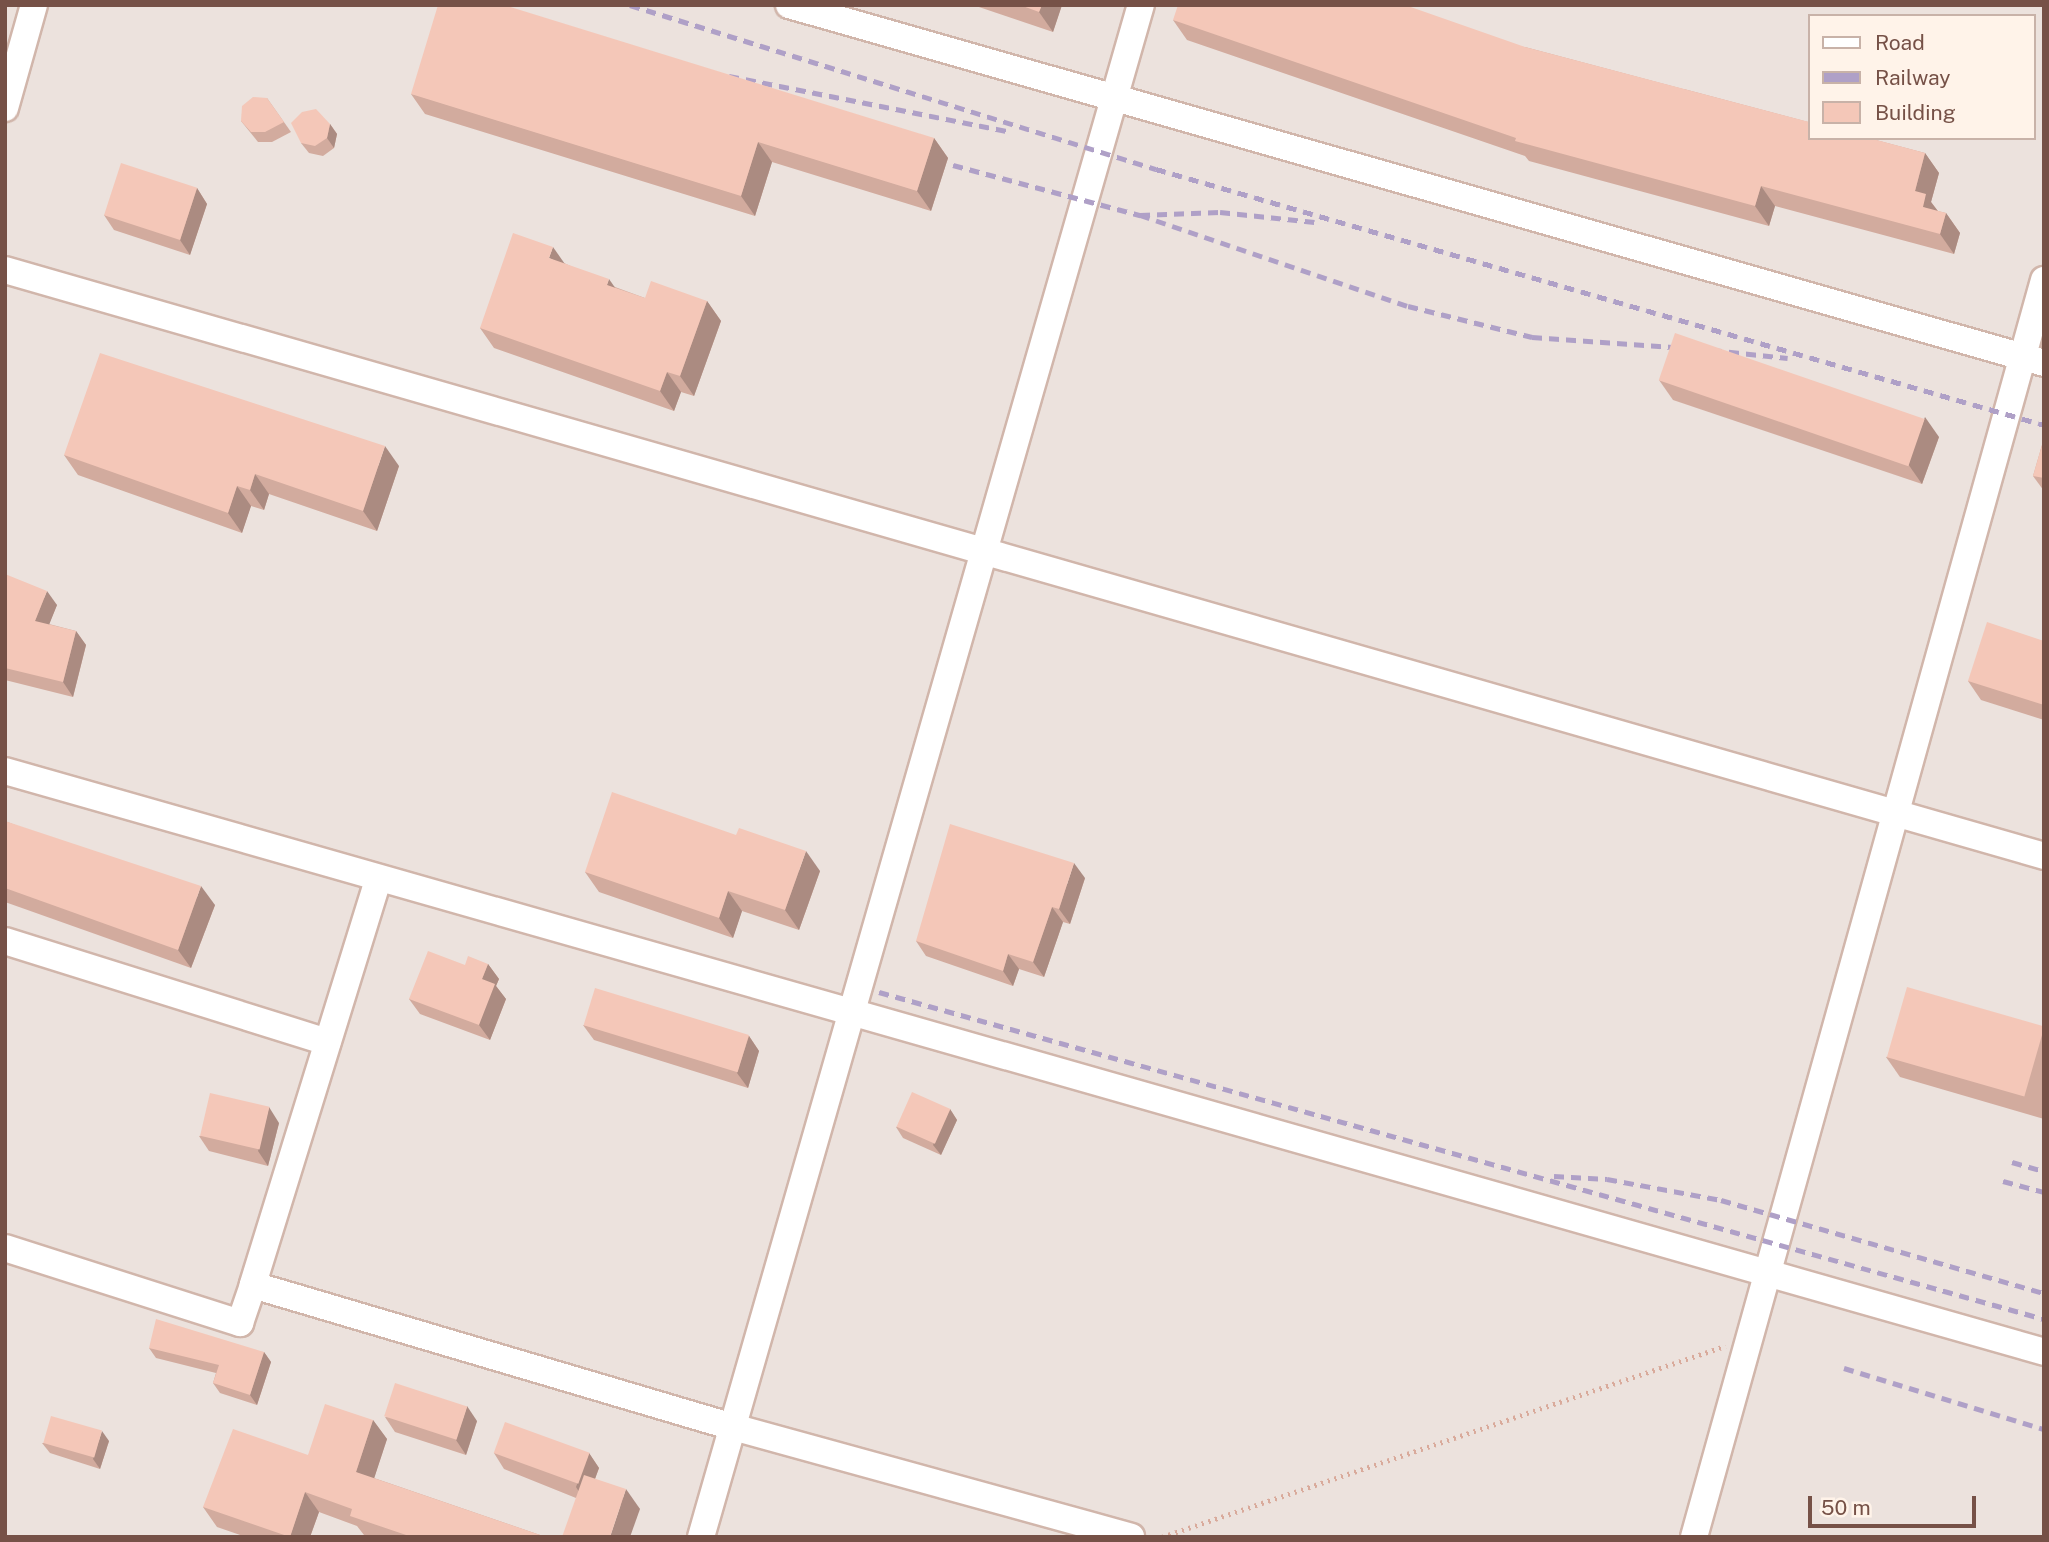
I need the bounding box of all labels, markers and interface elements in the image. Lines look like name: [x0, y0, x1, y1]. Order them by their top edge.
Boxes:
legend: [1808, 14, 2035, 140]
text: Road: [1875, 30, 1925, 55]
text: Railway: [1875, 65, 1951, 90]
text: Building: [1875, 100, 1956, 125]
scale bar: [1811, 1482, 1979, 1526]
text: 50 m: [1821, 1495, 1871, 1520]

